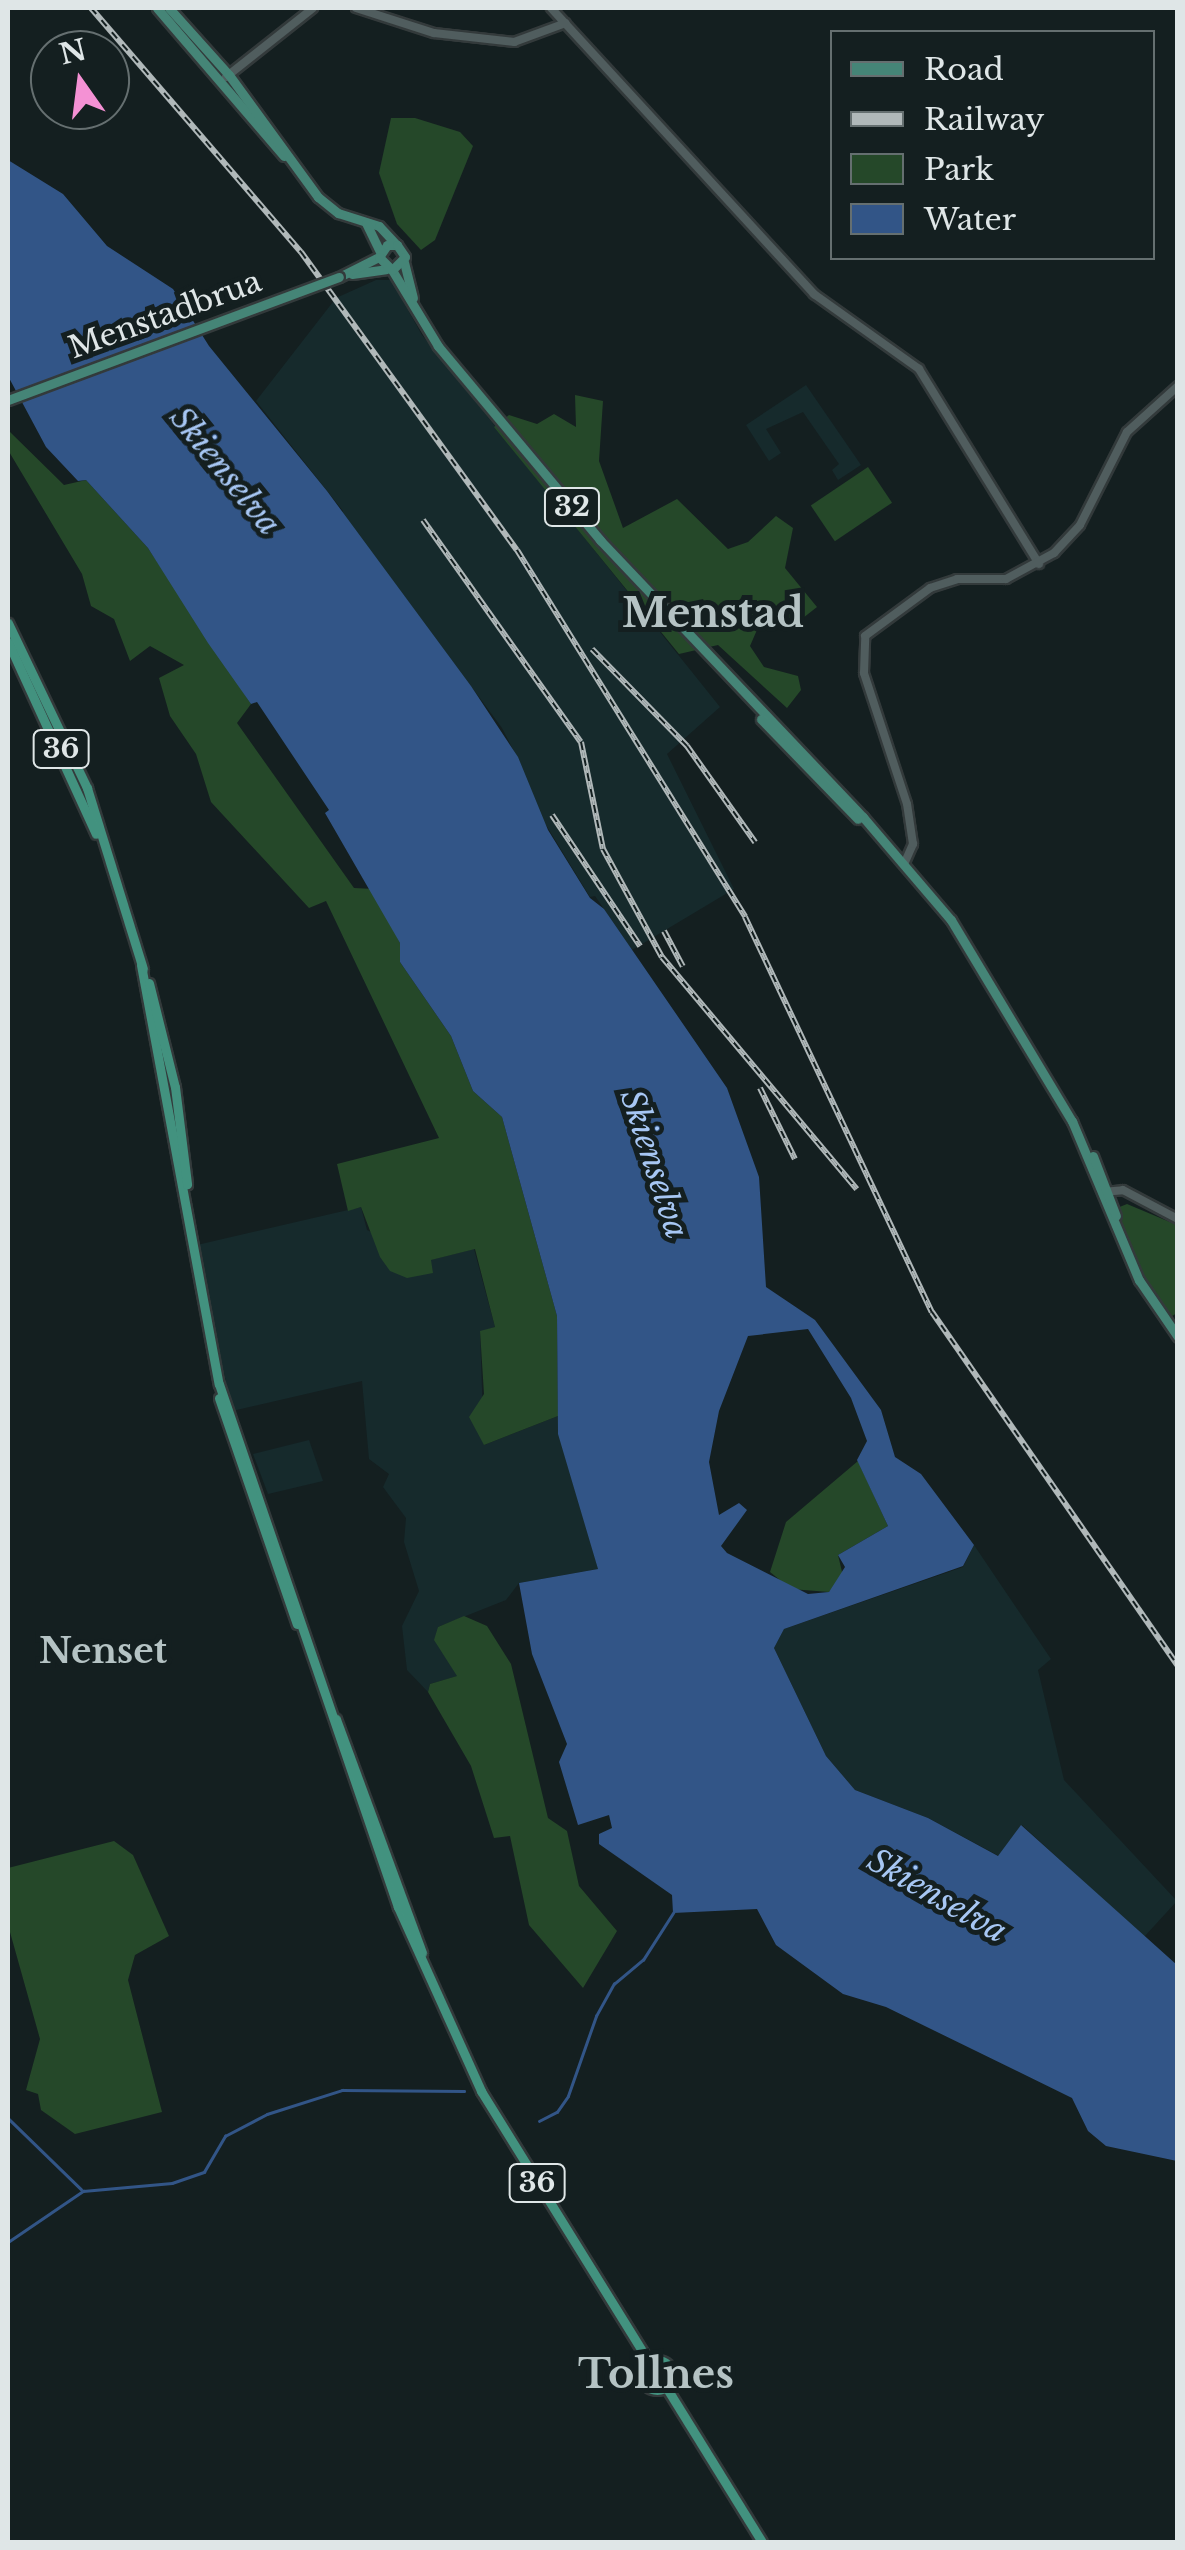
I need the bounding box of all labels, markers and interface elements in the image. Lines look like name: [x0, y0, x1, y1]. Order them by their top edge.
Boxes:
north arrow: [30, 30, 130, 130]
legend: [830, 30, 1155, 260]
text: N: [56, 32, 90, 73]
text: Road: [924, 51, 1004, 88]
text: Railway: [924, 101, 1044, 138]
text: Park: [924, 151, 994, 188]
text: Water: [924, 201, 1016, 238]
street label: Menstadbrua: [64, 263, 266, 367]
water label: Skienselva: [162, 399, 288, 543]
road number: 32: [542, 484, 602, 530]
district label: Menstad: [622, 589, 804, 637]
road number: 36: [31, 726, 91, 772]
water label: Skienselva: [612, 1085, 696, 1243]
district label: Nenset: [39, 1630, 167, 1672]
water label: Skienselva: [861, 1841, 1013, 1951]
road number: 36: [507, 2160, 567, 2206]
district label: Tollnes: [578, 2350, 734, 2398]

